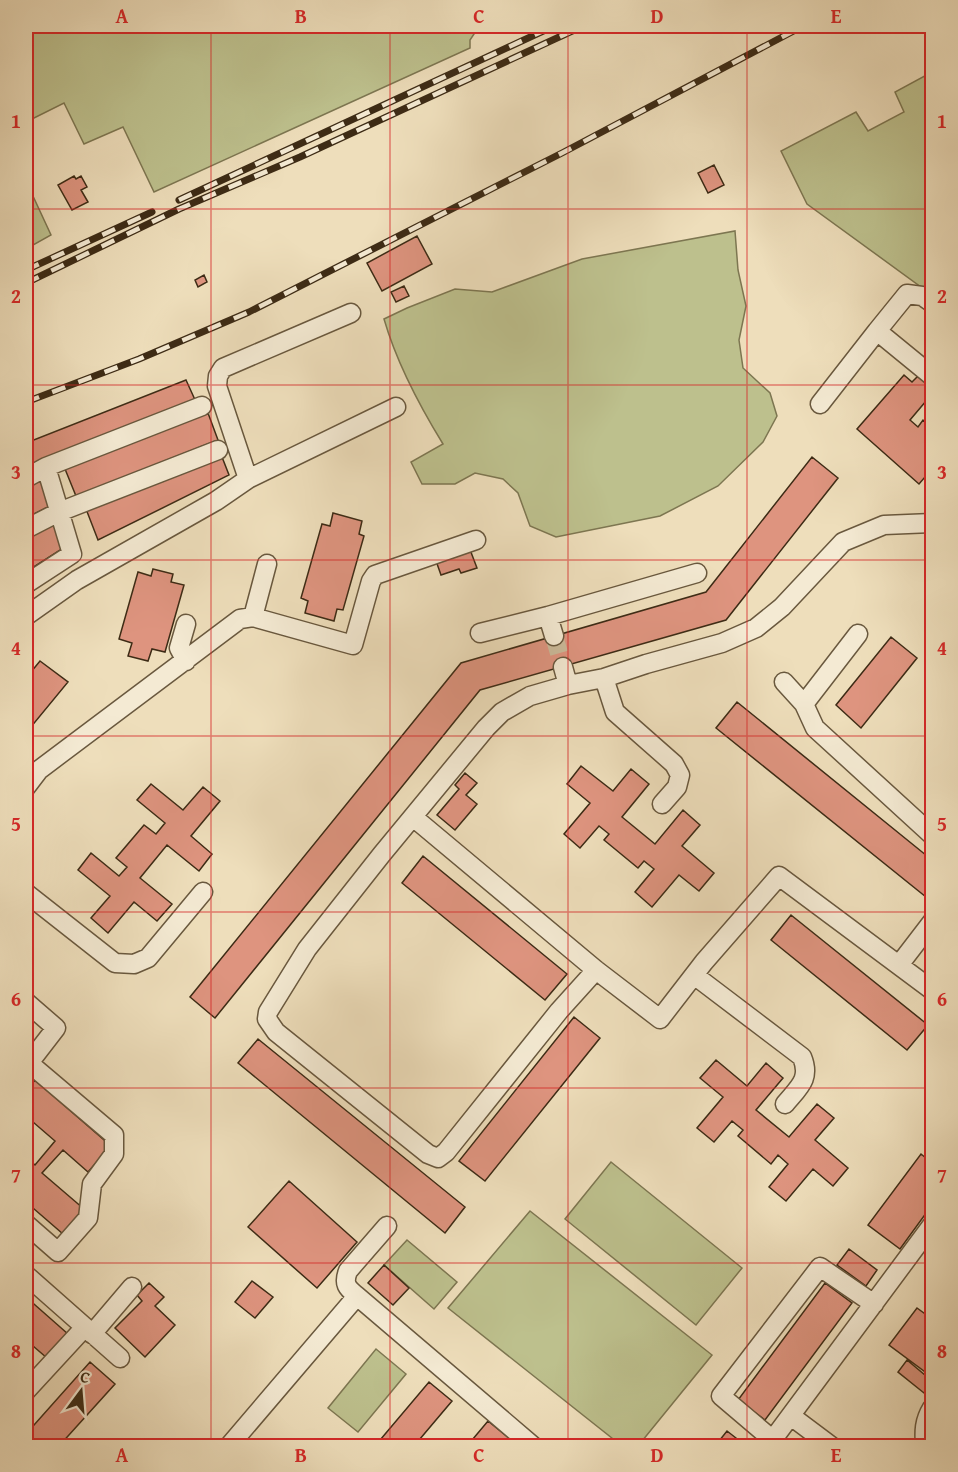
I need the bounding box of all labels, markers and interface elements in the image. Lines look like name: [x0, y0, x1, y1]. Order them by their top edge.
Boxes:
text: A: [116, 1, 129, 30]
text: B: [295, 1, 307, 30]
text: C: [473, 1, 485, 30]
text: D: [650, 1, 664, 30]
text: E: [831, 1, 842, 30]
text: 1: [11, 106, 21, 135]
text: 1: [937, 106, 947, 135]
text: 2: [11, 281, 21, 310]
text: 2: [937, 281, 947, 310]
text: 3: [11, 457, 21, 486]
text: 3: [937, 457, 947, 486]
text: 4: [11, 633, 21, 662]
text: 4: [937, 633, 947, 662]
text: 5: [11, 809, 21, 838]
text: 5: [937, 809, 947, 838]
text: 6: [11, 984, 21, 1013]
text: 6: [937, 984, 947, 1013]
text: 7: [11, 1160, 21, 1189]
text: 7: [937, 1160, 947, 1189]
text: 8: [11, 1336, 21, 1365]
text: 8: [937, 1336, 947, 1365]
north arrow: [51, 1361, 111, 1421]
text: С: [77, 1364, 93, 1389]
text: A: [116, 1440, 129, 1469]
text: B: [295, 1440, 307, 1469]
text: C: [473, 1440, 485, 1469]
text: D: [650, 1440, 664, 1469]
text: E: [831, 1440, 842, 1469]

